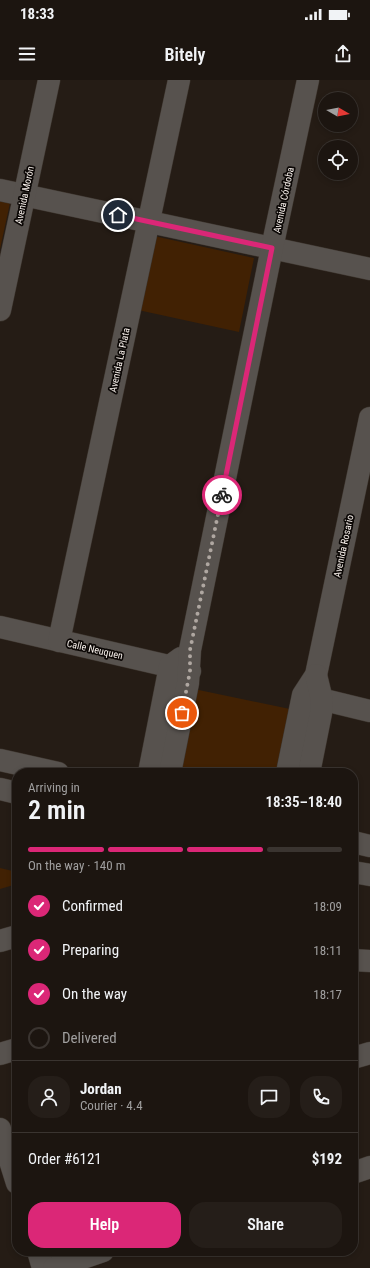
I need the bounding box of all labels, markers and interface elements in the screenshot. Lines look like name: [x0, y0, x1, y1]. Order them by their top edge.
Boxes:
text: 18:33: [20, 5, 54, 23]
icon: menu: [16, 43, 38, 65]
icon: share: [332, 43, 354, 65]
text: Bitely: [165, 44, 205, 65]
north arrow: [318, 92, 358, 132]
map controls: [318, 92, 358, 180]
button: locate: [318, 140, 358, 180]
street label: Avenida Morón: [13, 165, 36, 225]
street label: Avenida Córdoba: [271, 166, 296, 234]
pin: [101, 198, 135, 232]
icon: home: [107, 204, 129, 226]
street label: Avenida La Plata: [107, 327, 132, 393]
courier: [202, 475, 242, 515]
icon: bike: [211, 484, 233, 506]
street label: Avenida Rosario: [331, 514, 355, 578]
street label: Calle Neuquen: [66, 638, 124, 661]
pin: [165, 696, 199, 730]
icon: bag: [171, 702, 193, 724]
text: Arriving in: [28, 780, 80, 795]
text: 18:35–18:40: [265, 793, 342, 811]
text: 2 min: [28, 795, 86, 825]
text: On the way · 140 m: [28, 858, 125, 873]
icon: check: [28, 895, 50, 917]
text: Confirmed: [62, 897, 123, 915]
text: 18:09: [313, 899, 342, 914]
icon: check: [28, 939, 50, 961]
text: Preparing: [62, 941, 119, 959]
text: 18:11: [313, 943, 342, 958]
icon: check: [28, 983, 50, 1005]
text: On the way: [62, 985, 127, 1003]
text: 18:17: [313, 987, 342, 1002]
text: Delivered: [62, 1029, 117, 1047]
button: person: [28, 1076, 70, 1118]
button: chat: [248, 1076, 290, 1118]
button: phone: [300, 1076, 342, 1118]
text: Jordan: [80, 1080, 122, 1098]
text: Courier · 4.4: [80, 1098, 143, 1113]
text: Order #6121: [28, 1150, 102, 1168]
text: $192: [312, 1150, 342, 1168]
button: Help: [28, 1202, 181, 1248]
button: Share: [189, 1202, 342, 1248]

